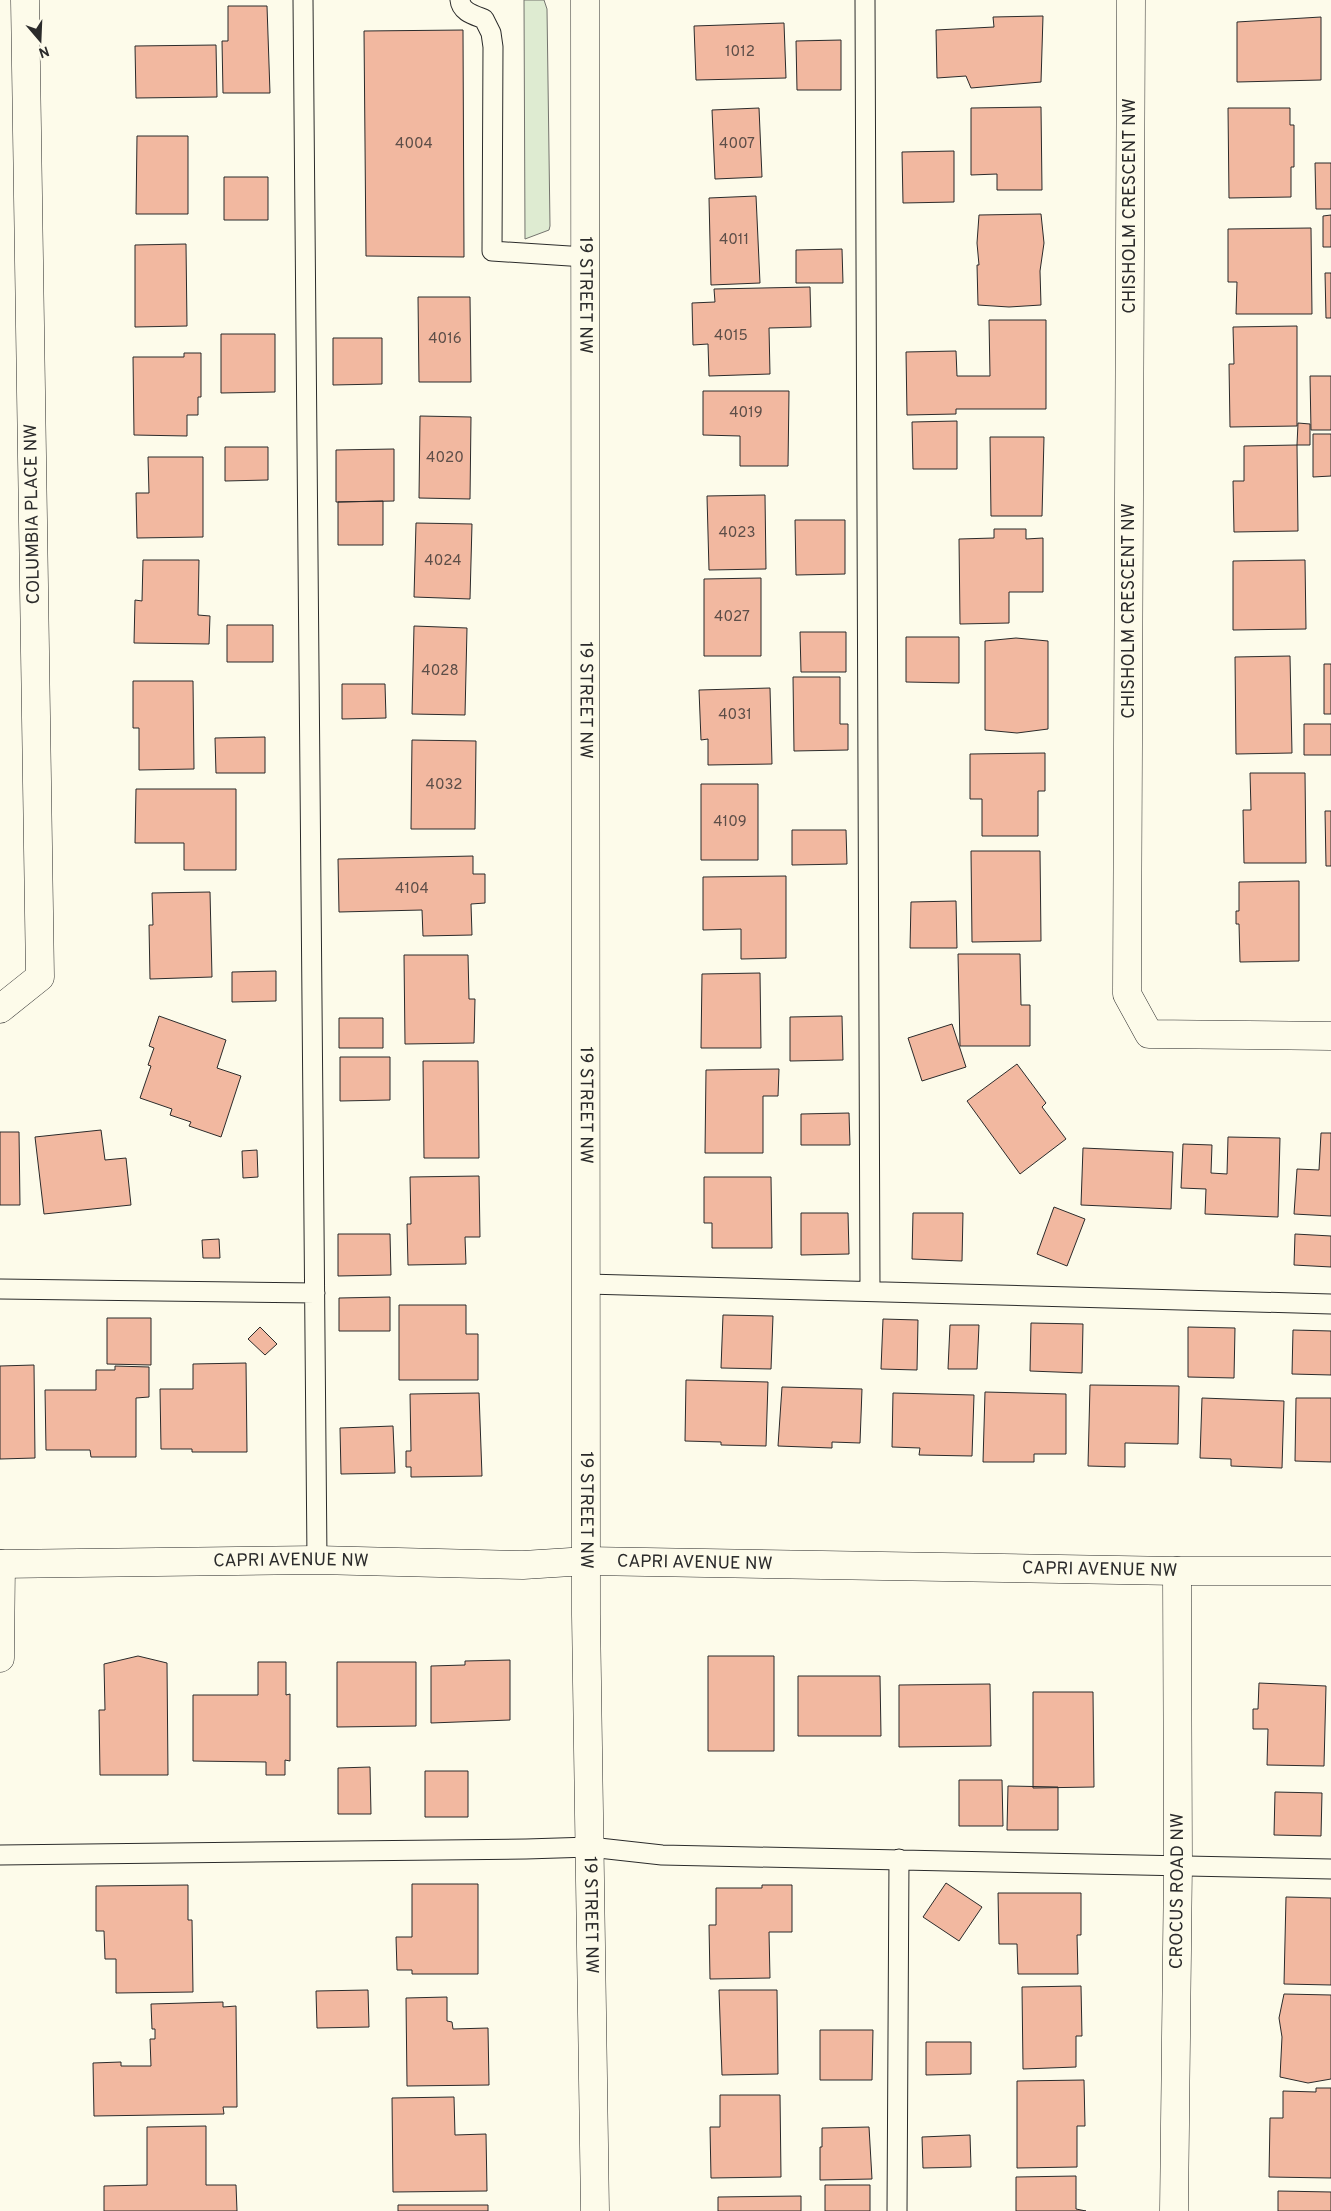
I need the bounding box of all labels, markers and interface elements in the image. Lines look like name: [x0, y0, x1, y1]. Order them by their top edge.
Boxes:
north arrow: [15, 15, 65, 65]
text: N: [36, 41, 51, 61]
house number: 1012: [725, 43, 755, 62]
street label: CHISHOLM CRESCENT NW: [1119, 98, 1142, 314]
house number: 4004: [395, 135, 433, 154]
house number: 4007: [719, 135, 755, 154]
house number: 4011: [719, 231, 749, 250]
street label: 19 STREET NW: [574, 236, 597, 354]
house number: 4015: [714, 327, 748, 346]
house number: 4016: [428, 330, 462, 349]
house number: 4019: [729, 404, 763, 423]
street label: COLUMBIA PLACE NW: [20, 424, 46, 604]
house number: 4020: [426, 449, 464, 468]
street label: CHISHOLM CRESCENT NW: [1118, 503, 1141, 719]
house number: 4023: [718, 524, 756, 543]
house number: 4024: [424, 552, 462, 571]
house number: 4027: [714, 608, 750, 627]
street label: 19 STREET NW: [574, 641, 597, 759]
house number: 4028: [421, 662, 459, 681]
house number: 4031: [718, 706, 752, 725]
house number: 4032: [426, 776, 462, 795]
house number: 4109: [713, 813, 747, 832]
house number: 4104: [395, 880, 429, 899]
street label: 19 STREET NW: [574, 1046, 597, 1164]
street label: 19 STREET NW: [574, 1451, 597, 1569]
street label: CAPRI AVENUE NW: [213, 1548, 369, 1573]
street label: CAPRI AVENUE NW: [617, 1550, 773, 1576]
street label: CAPRI AVENUE NW: [1022, 1557, 1178, 1583]
street label: CROCUS ROAD NW: [1165, 1813, 1190, 1969]
street label: 19 STREET NW: [578, 1856, 603, 1974]

